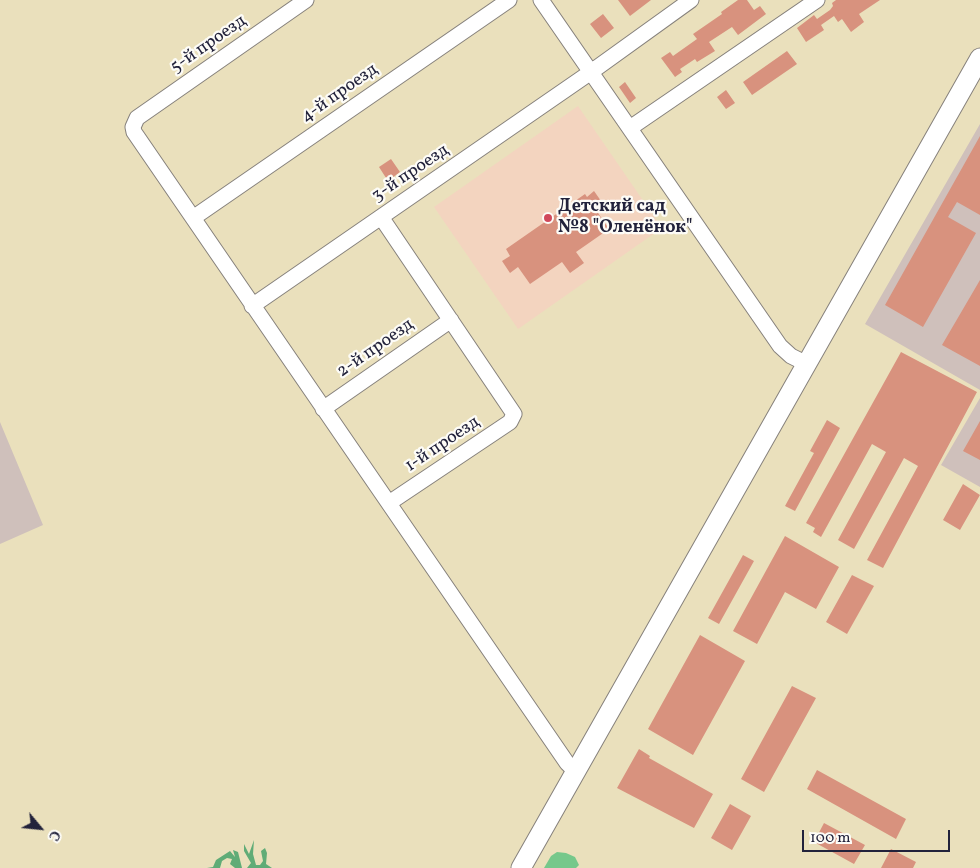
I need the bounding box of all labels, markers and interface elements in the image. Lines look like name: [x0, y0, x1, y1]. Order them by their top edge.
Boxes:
street label: 5-й проезд: [167, 11, 251, 79]
street label: 4-й проезд: [297, 60, 383, 128]
street label: 3-й проезд: [368, 140, 454, 208]
place label: Детский сад №8 "Оленёнок": [558, 197, 693, 240]
marker: Детский сад №8 "Оленёнок": [542, 212, 554, 224]
street label: 2-й проезд: [333, 315, 419, 383]
street label: 1-й проезд: [402, 412, 484, 478]
north arrow: [15, 803, 65, 853]
scale bar: [805, 820, 952, 852]
text: С: [43, 827, 64, 844]
text: 100 m: [810, 828, 850, 849]

